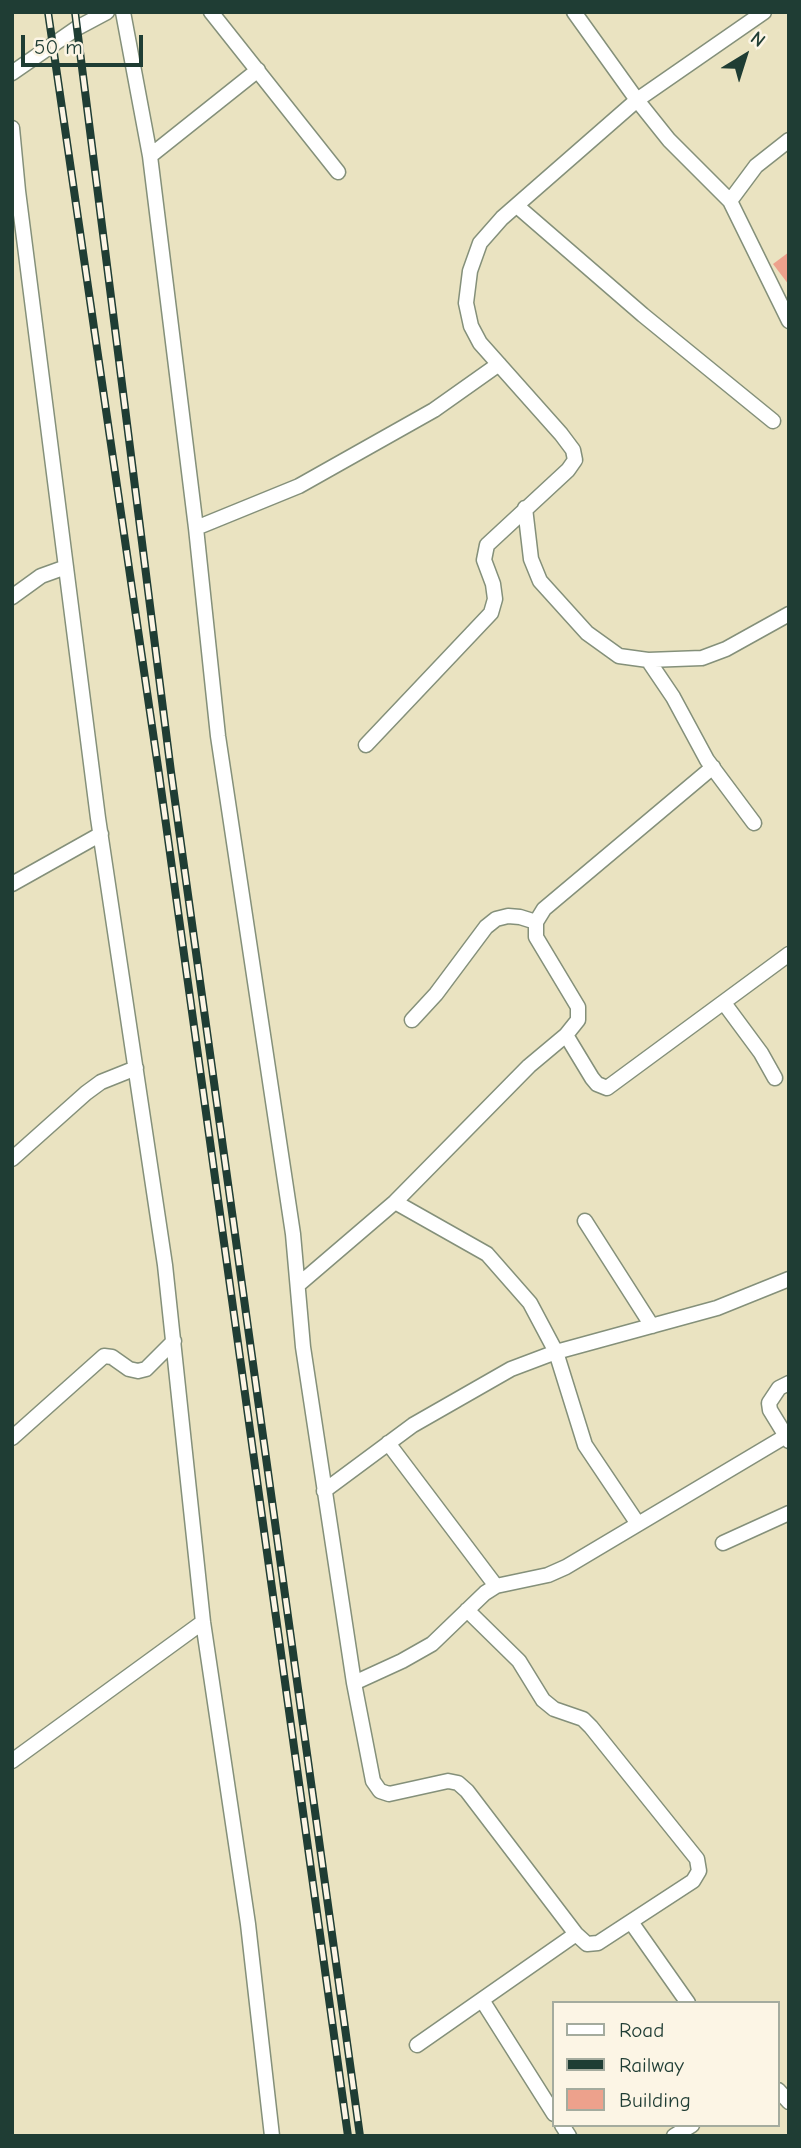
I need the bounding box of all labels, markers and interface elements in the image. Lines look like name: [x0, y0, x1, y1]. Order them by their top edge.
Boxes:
scale bar: [24, 21, 147, 65]
north arrow: [710, 21, 780, 91]
text: N: [746, 27, 770, 52]
text: 50 m: [34, 35, 83, 59]
legend: [552, 2001, 780, 2127]
text: Road: [619, 2018, 664, 2042]
text: Railway: [619, 2053, 684, 2077]
text: Building: [619, 2088, 691, 2112]

